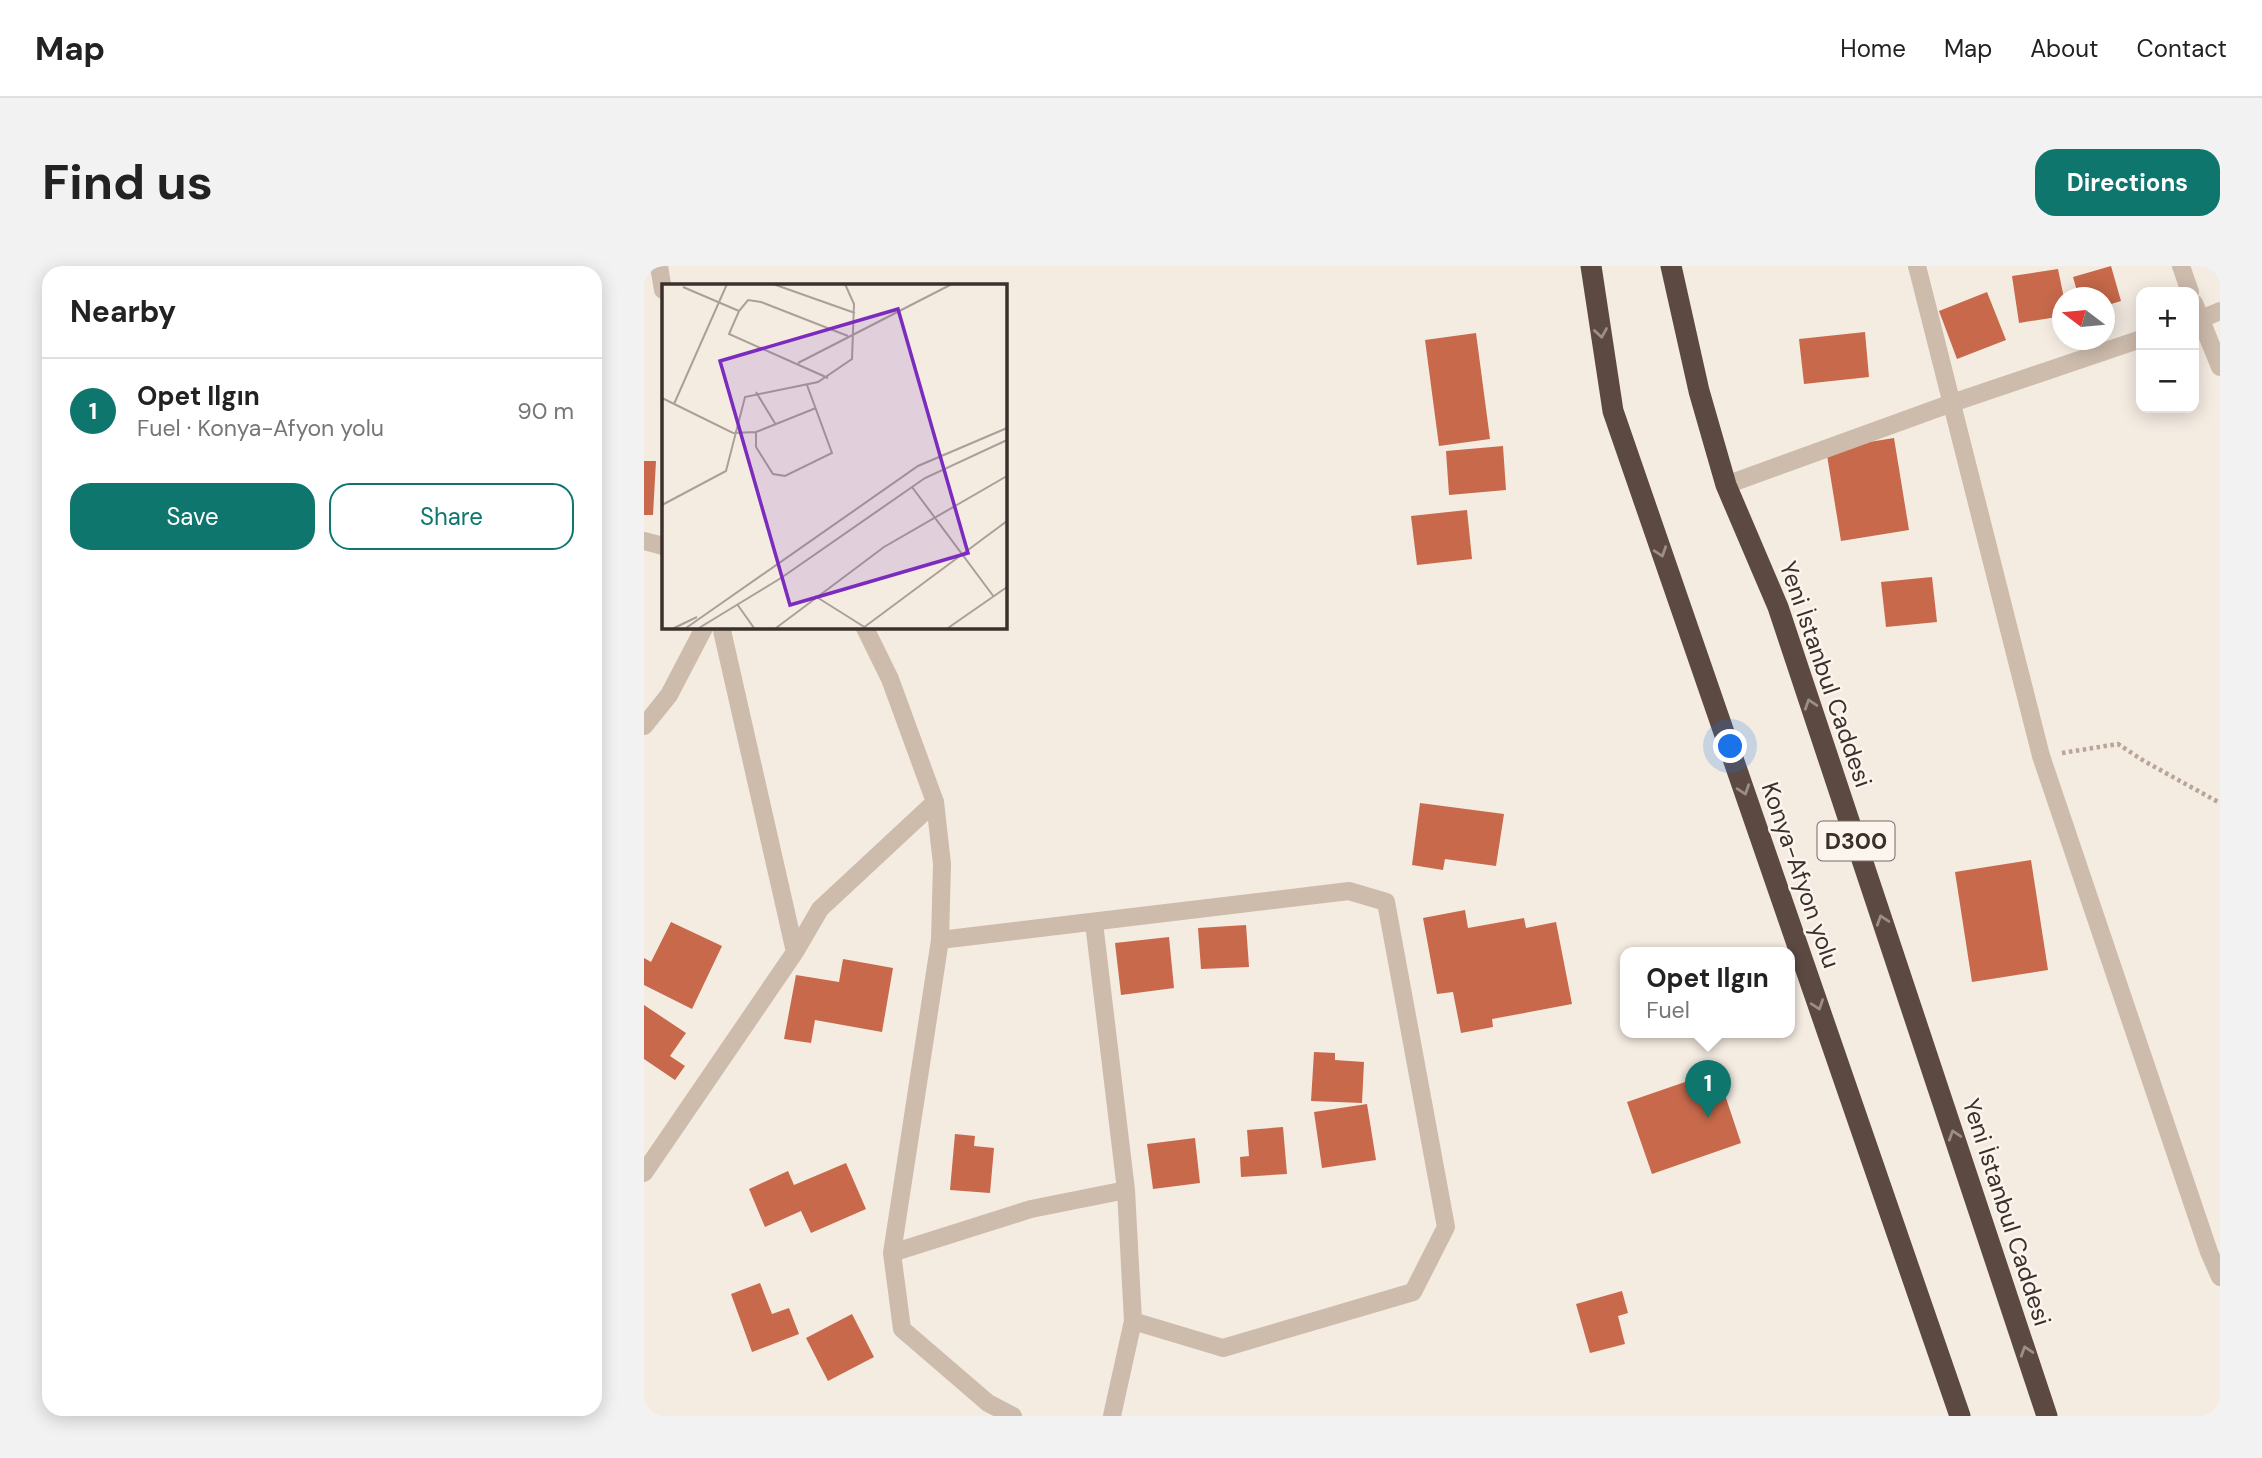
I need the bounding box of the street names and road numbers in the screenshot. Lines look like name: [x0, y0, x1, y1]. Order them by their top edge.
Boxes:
street label: Yeni İstanbul Caddesi: [1773, 557, 1879, 791]
street label: Konya-Afyon yolu: [1755, 778, 1847, 972]
road number: D300: [1818, 821, 1894, 860]
street label: Yeni İstanbul Caddesi: [1956, 1094, 2058, 1330]

